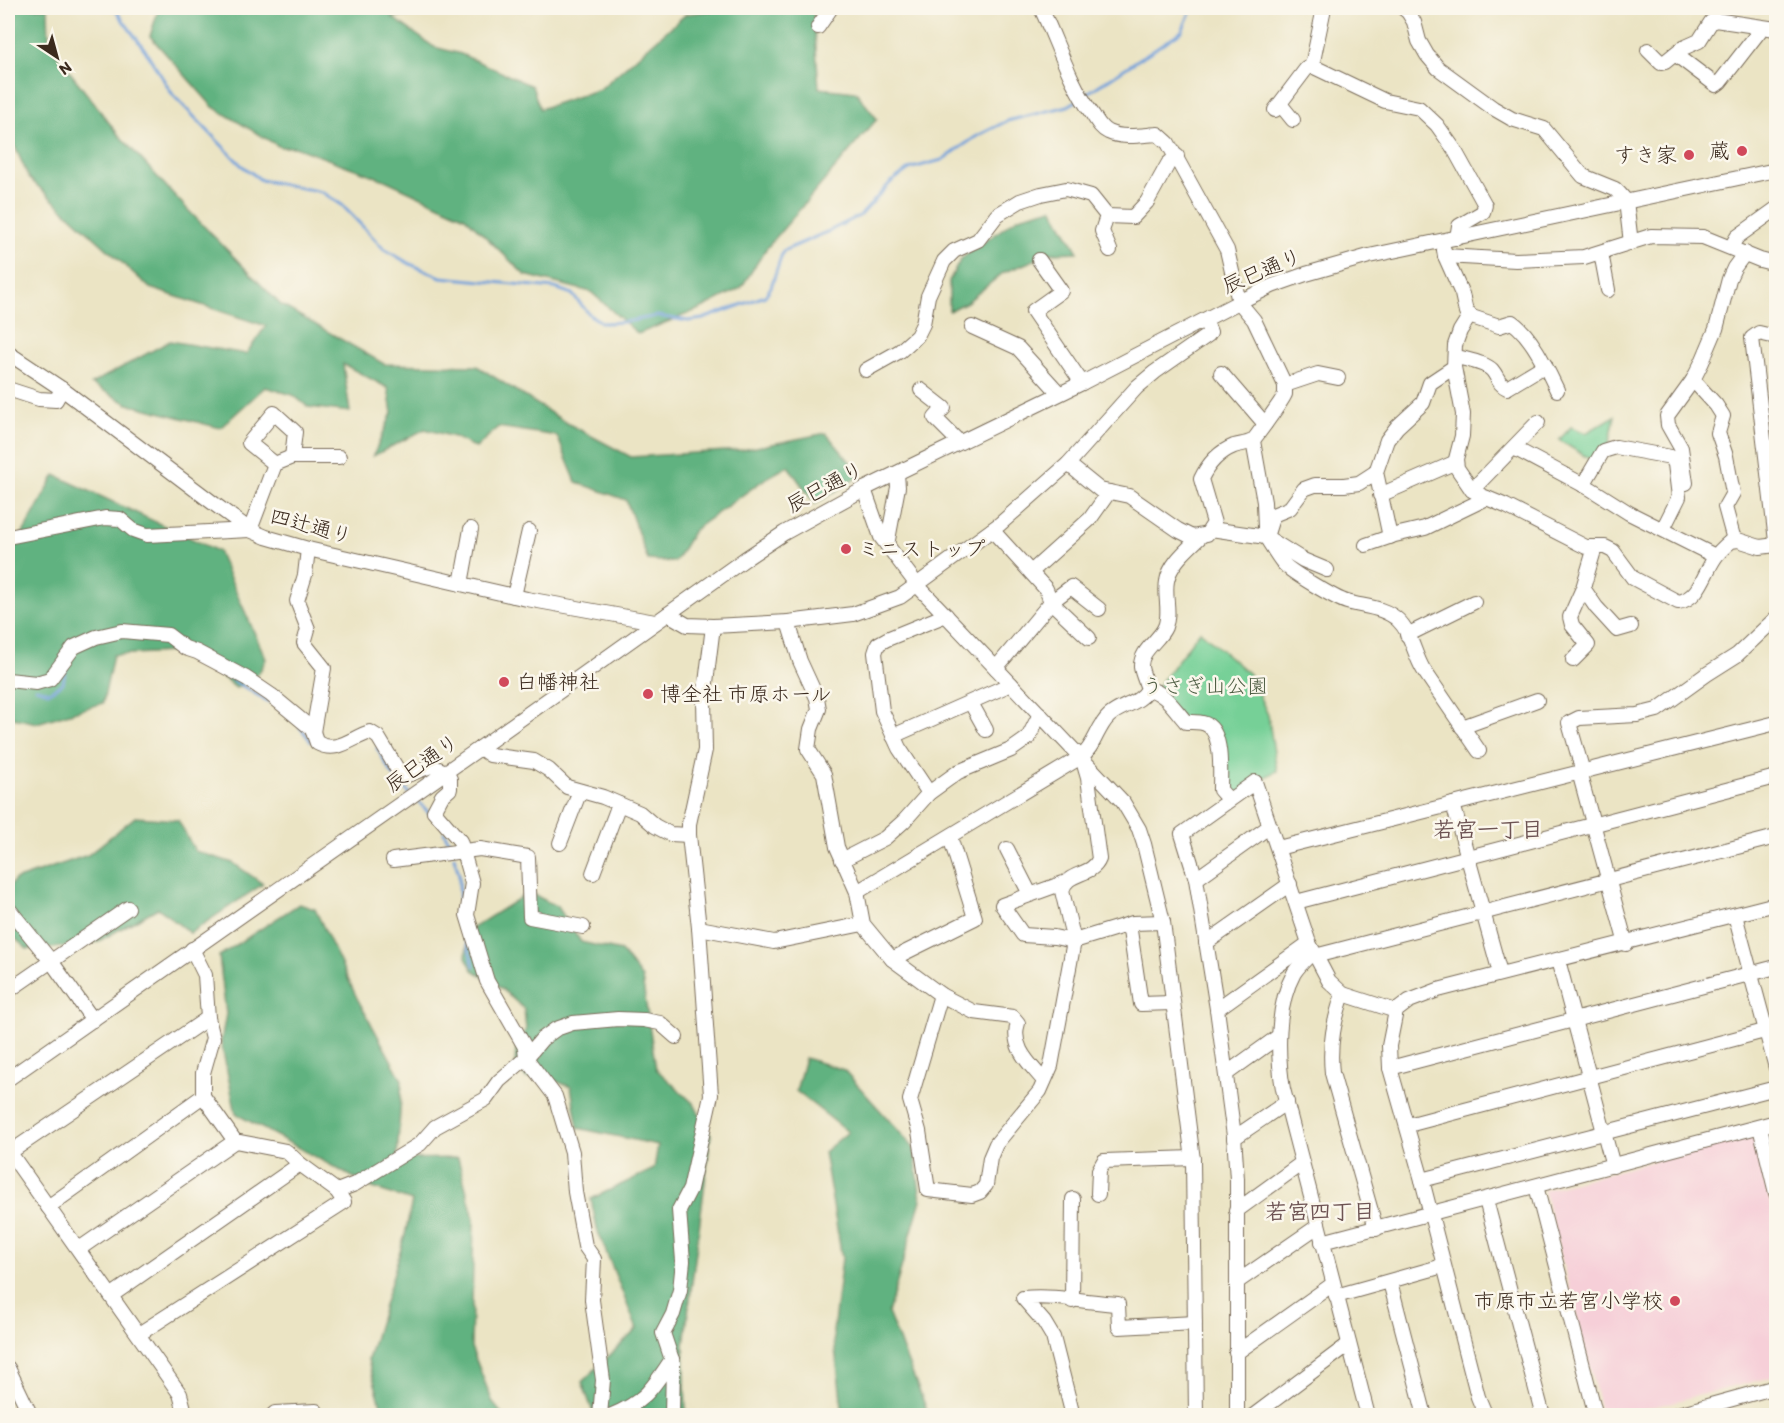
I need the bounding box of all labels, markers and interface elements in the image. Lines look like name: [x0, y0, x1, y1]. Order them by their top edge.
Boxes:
north arrow: [27, 27, 87, 87]
text: N: [56, 58, 75, 80]
place label: 蔵: [1709, 138, 1730, 163]
place label: すき家: [1614, 142, 1677, 167]
marker: 蔵: [1735, 144, 1749, 158]
marker: すき家: [1682, 148, 1696, 162]
street label: 辰巳通り: [1218, 243, 1305, 298]
street label: 辰巳通り: [782, 456, 868, 517]
street label: 四辻通り: [267, 503, 355, 548]
place label: ミニストップ: [858, 536, 986, 561]
marker: ミニストップ: [839, 542, 853, 556]
place label: 白幡神社: [516, 669, 600, 694]
park label: うさぎ山公園: [1142, 673, 1268, 698]
marker: 白幡神社: [497, 675, 511, 689]
place label: 博全社 市原ホール: [660, 681, 831, 706]
marker: 博全社 市原ホール: [641, 687, 655, 701]
street label: 辰巳通り: [380, 728, 463, 797]
district label: 若宮一丁目: [1433, 816, 1543, 843]
district label: 若宮四丁目: [1265, 1198, 1375, 1225]
place label: 市原市立若宮小学校: [1474, 1288, 1663, 1313]
marker: 市原市立若宮小学校: [1668, 1294, 1682, 1308]

